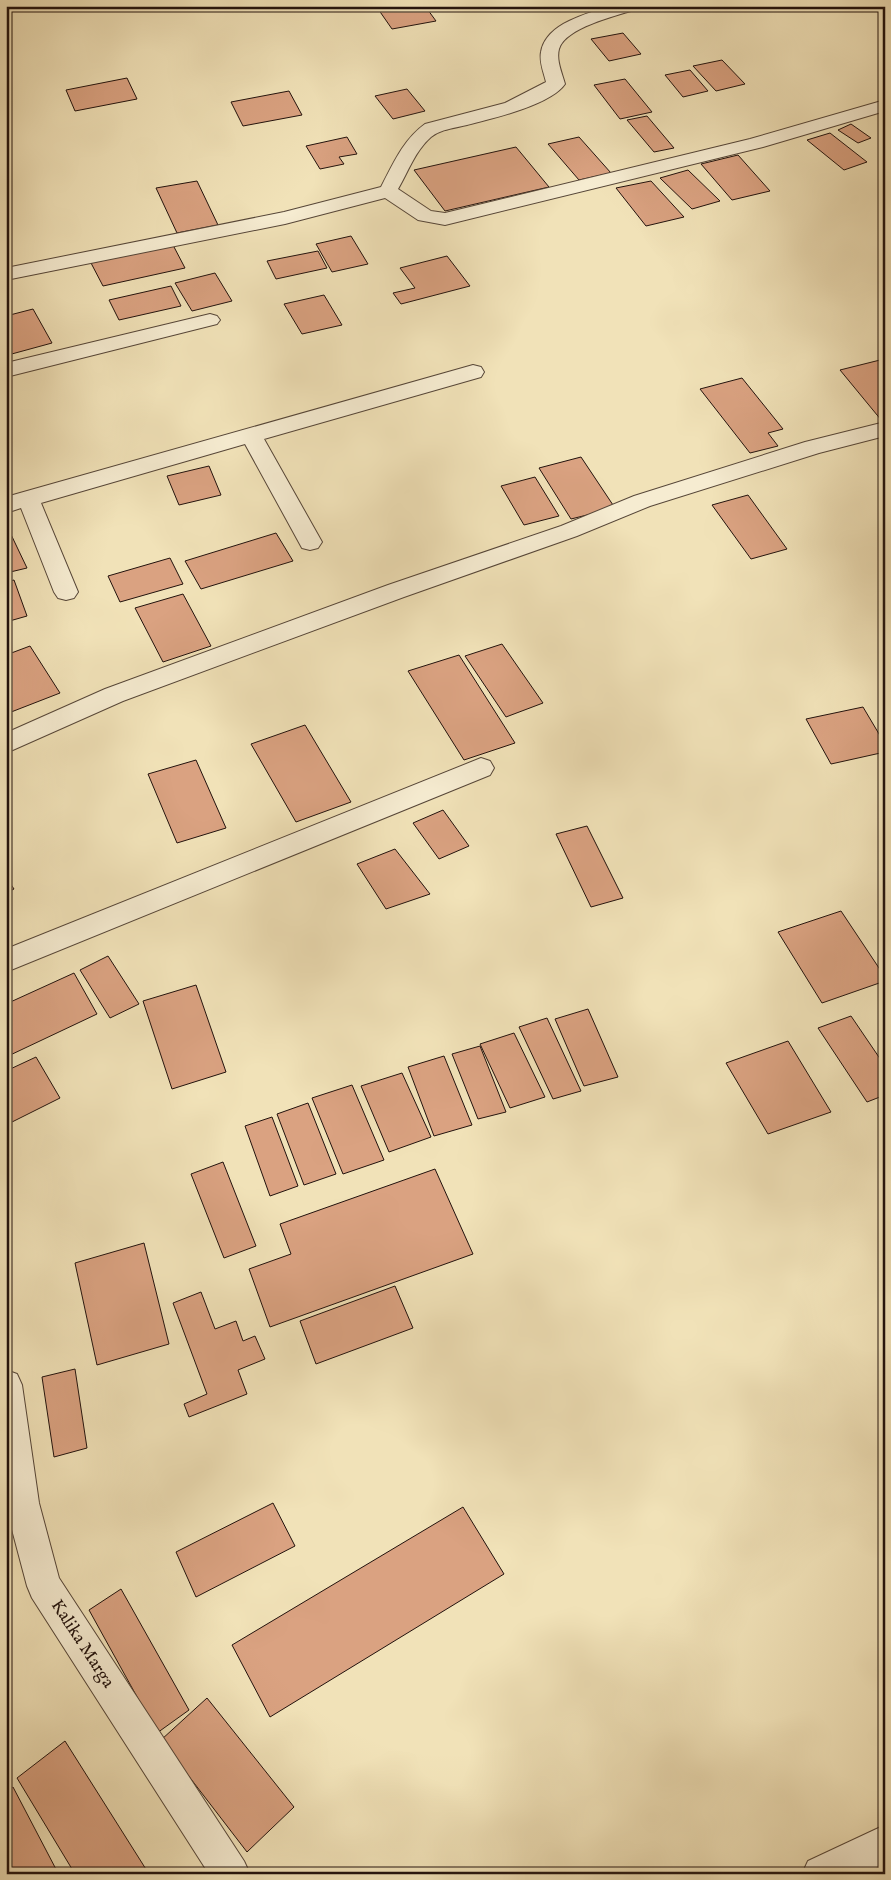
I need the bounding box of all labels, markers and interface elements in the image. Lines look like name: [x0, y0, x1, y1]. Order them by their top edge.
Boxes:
street label: Kalika Marga: [45, 1595, 119, 1693]

